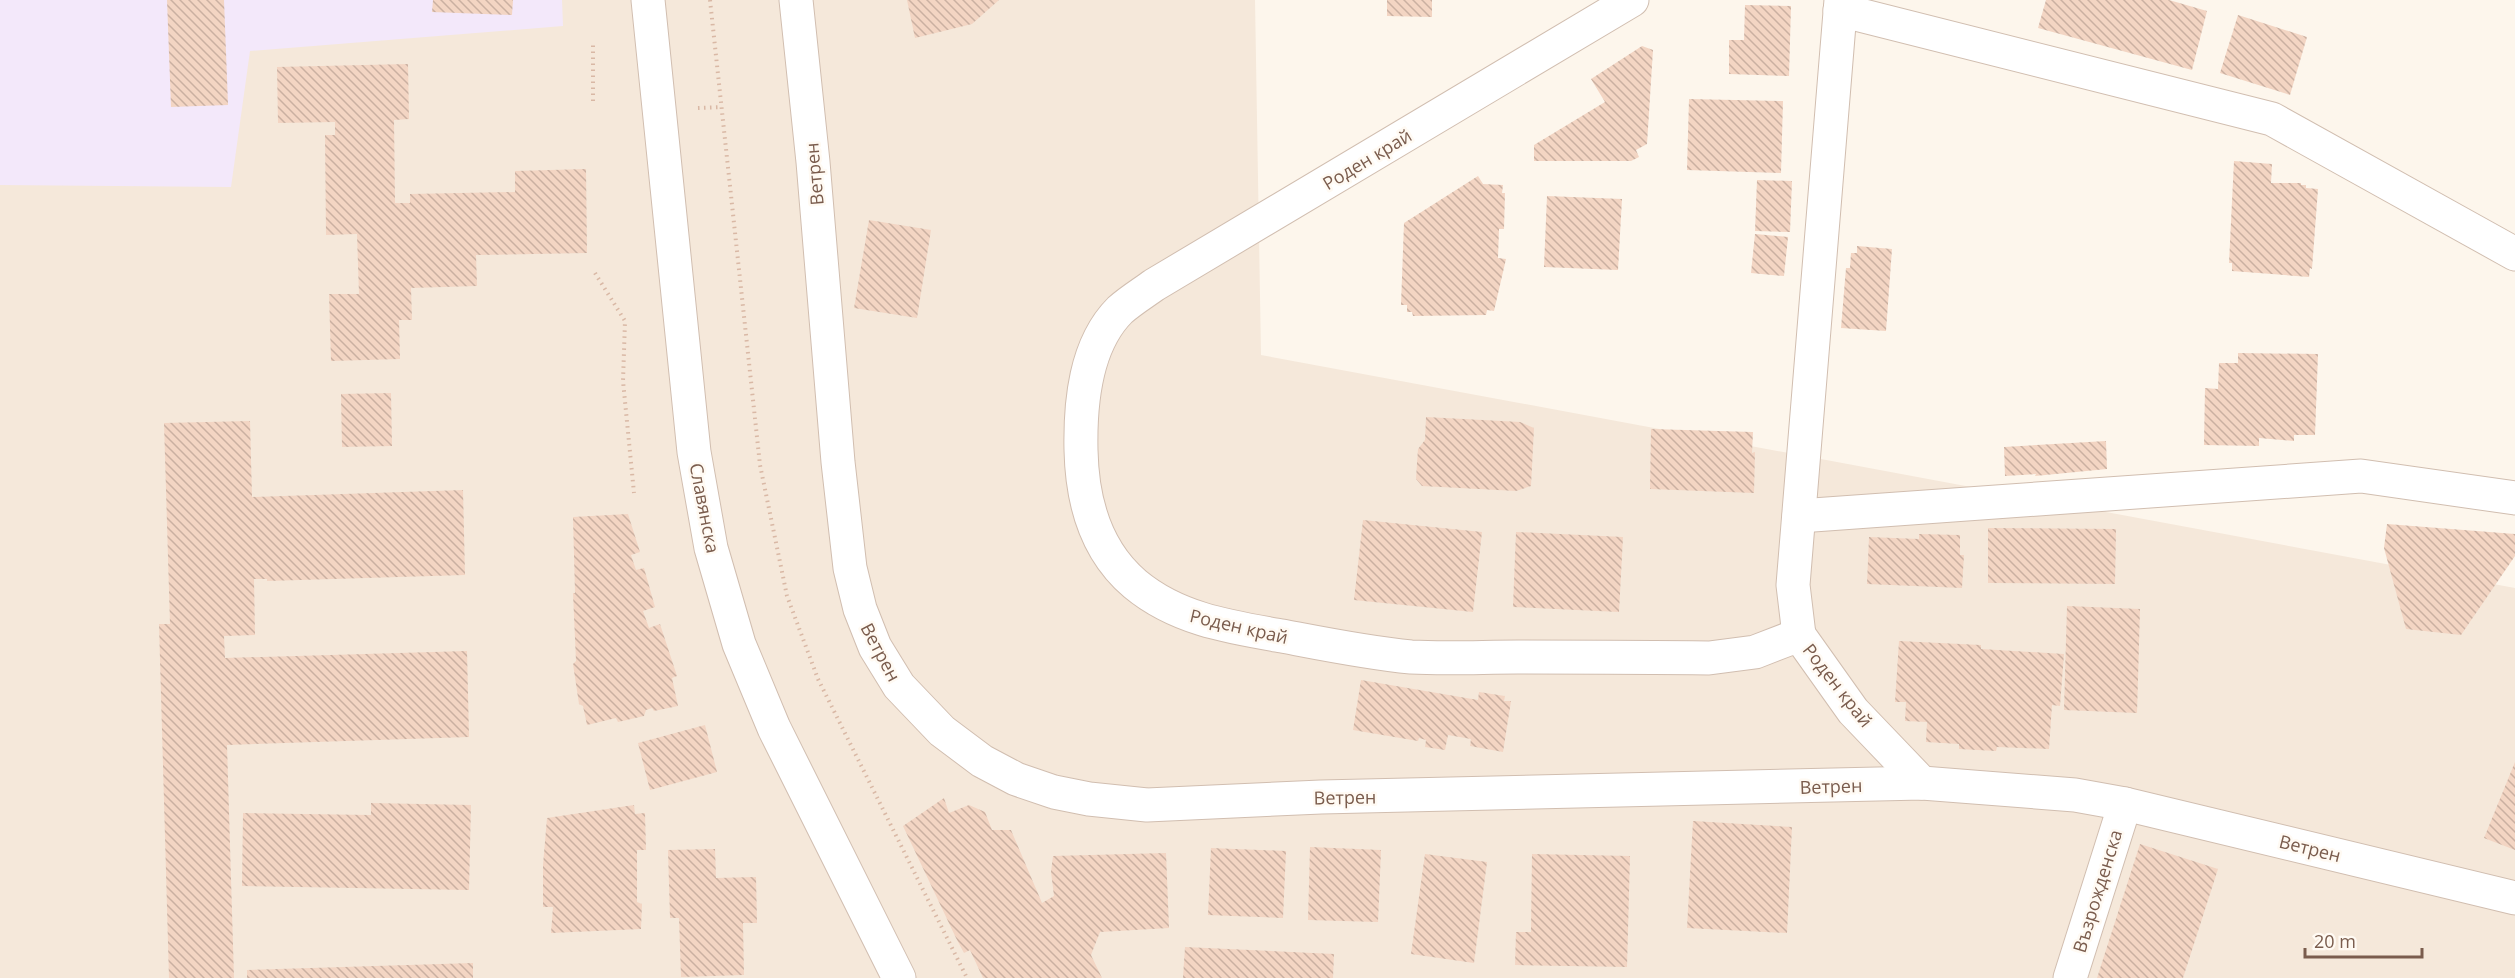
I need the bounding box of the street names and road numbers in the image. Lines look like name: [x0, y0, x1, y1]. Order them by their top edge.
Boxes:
street label: Роден край: [1318, 123, 1416, 195]
street label: Ветрен: [799, 142, 829, 206]
street label: Славянска: [685, 461, 725, 555]
street label: Роден край: [1188, 603, 1290, 649]
street label: Ветрен: [856, 619, 906, 685]
street label: Роден край: [1798, 638, 1878, 732]
street label: Ветрен: [1799, 773, 1863, 799]
street label: Ветрен: [1313, 784, 1377, 810]
street label: Възрожденска: [2067, 827, 2127, 955]
street label: Ветрен: [2277, 829, 2343, 867]

